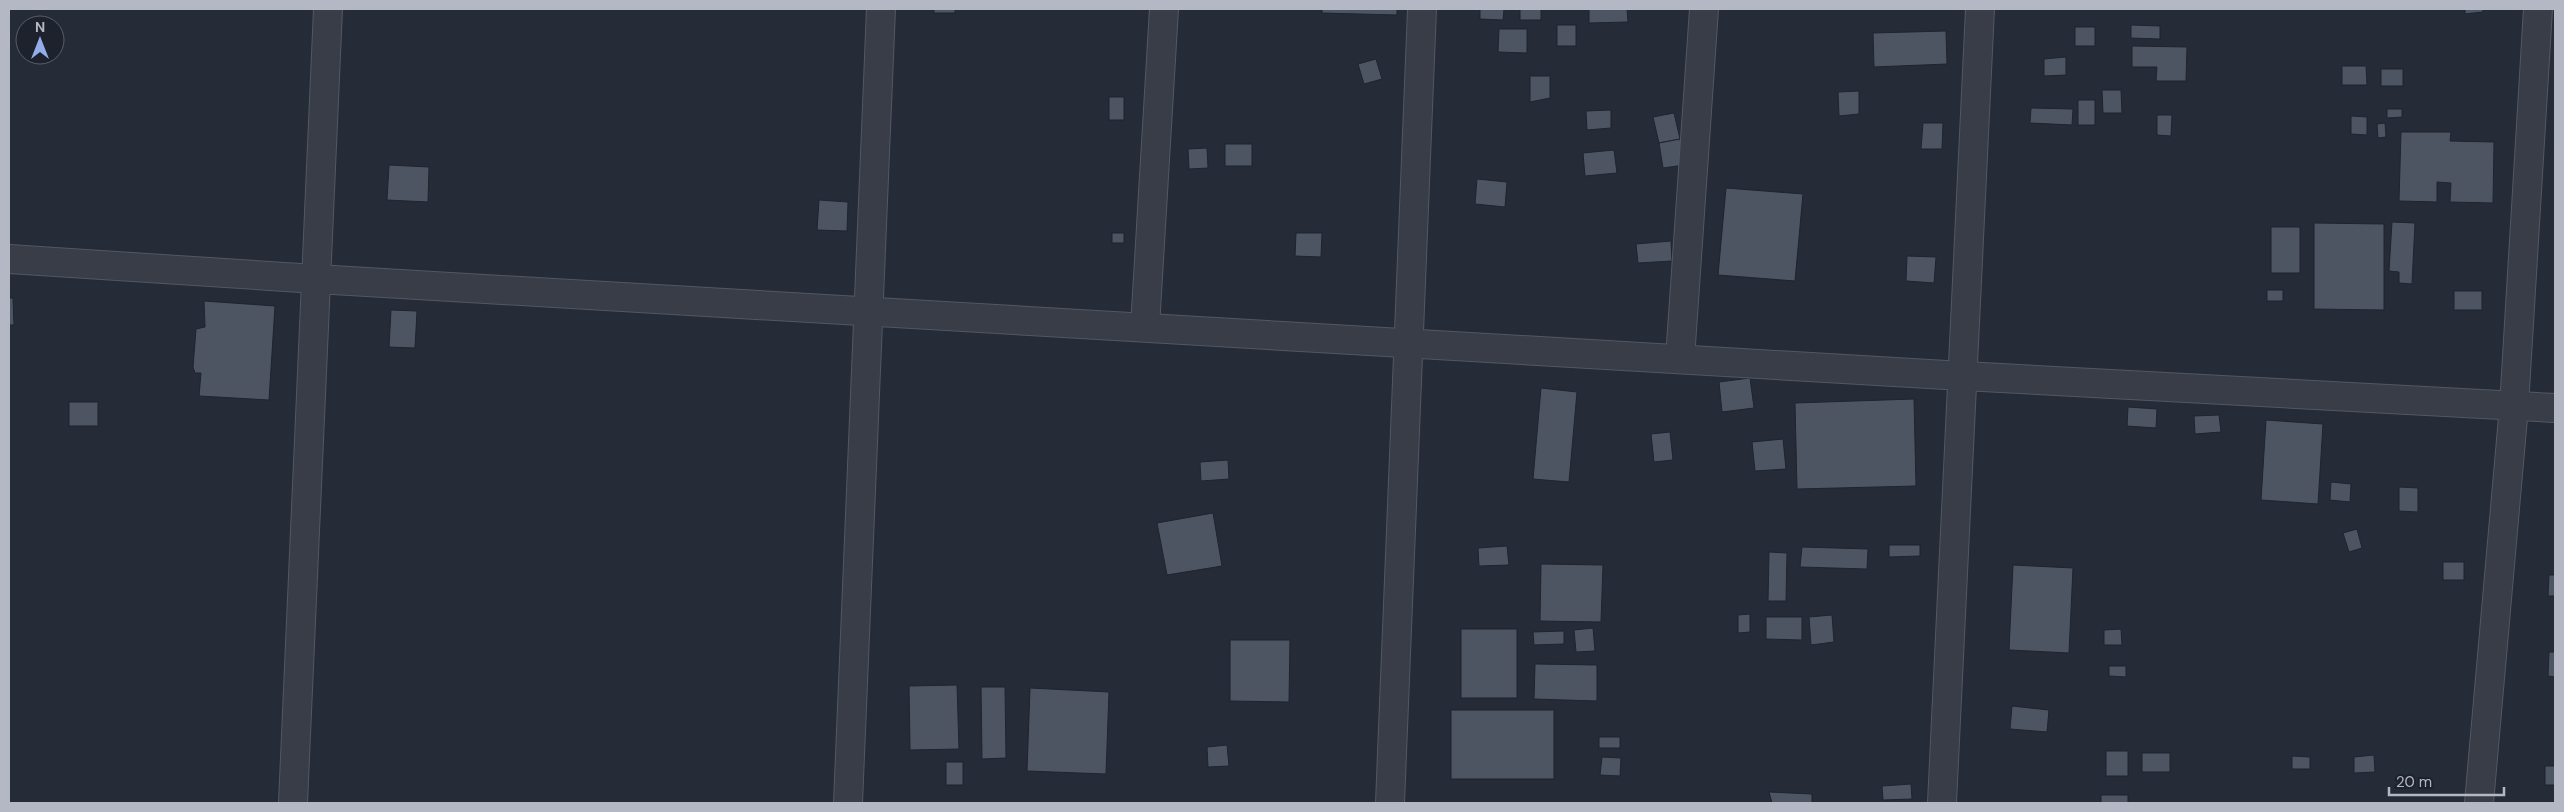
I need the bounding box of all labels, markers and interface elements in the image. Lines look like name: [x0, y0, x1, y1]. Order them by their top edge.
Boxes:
north arrow: [15, 15, 65, 65]
text: N: [35, 18, 45, 36]
scale bar: [2389, 764, 2504, 796]
text: 20 m: [2396, 772, 2432, 792]

